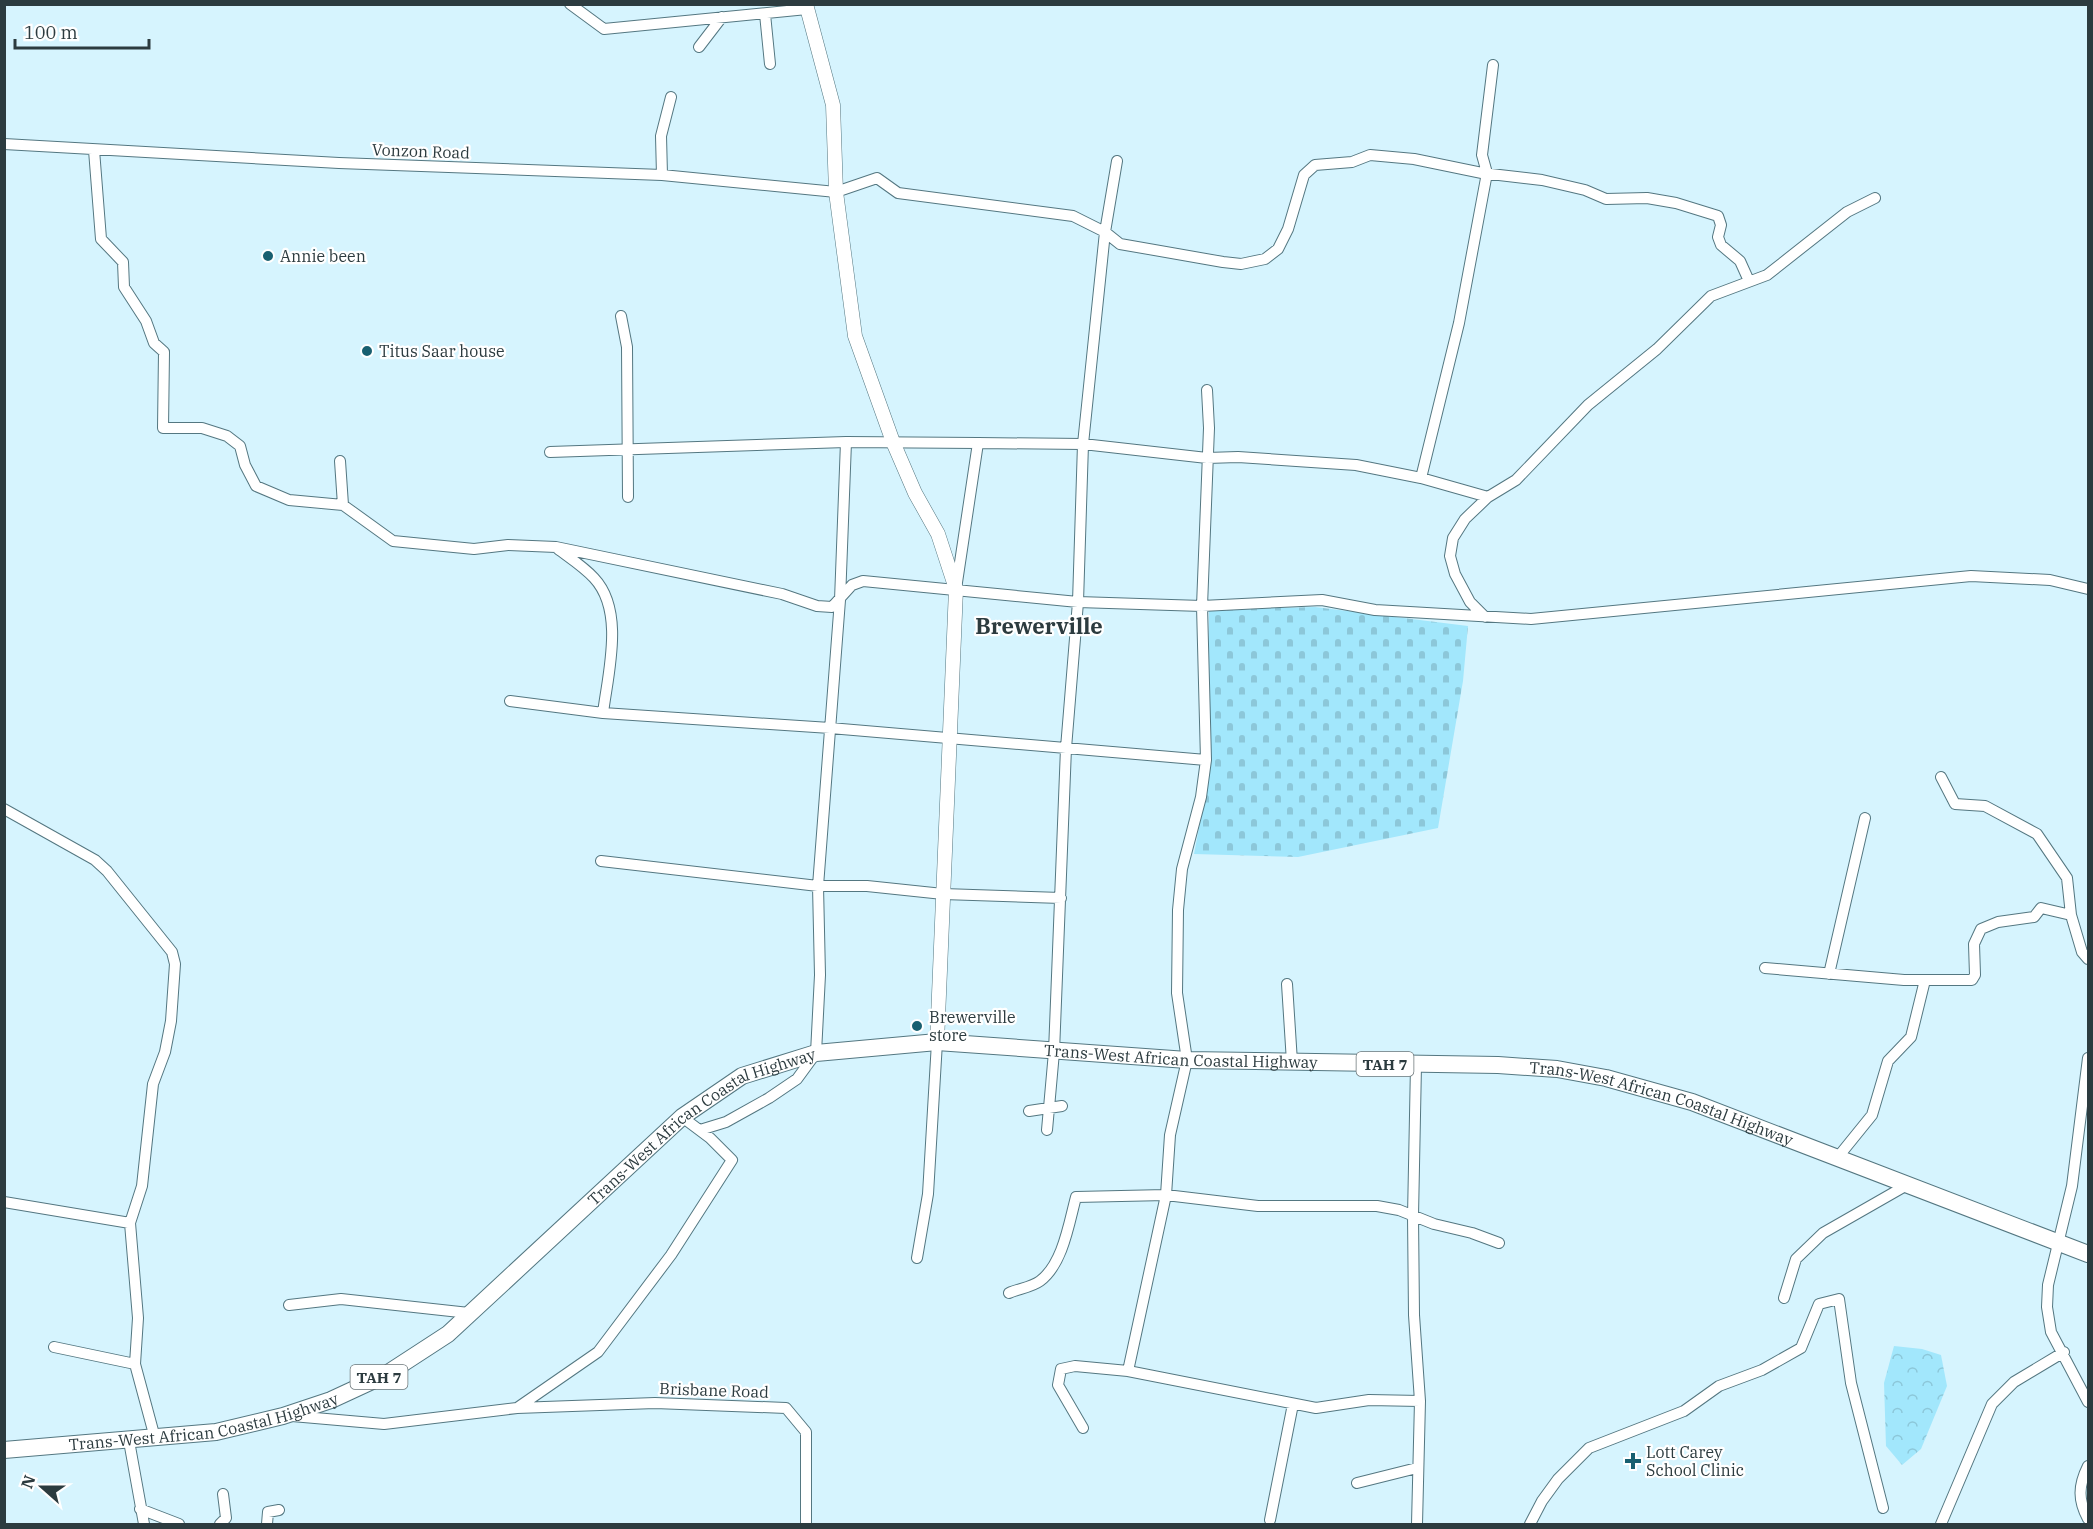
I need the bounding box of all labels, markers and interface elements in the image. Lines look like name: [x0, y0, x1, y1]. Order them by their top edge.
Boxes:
scale bar: [15, 12, 148, 50]
text: 100 m: [24, 21, 78, 44]
street label: Vonzon Road: [372, 139, 471, 163]
place label: Annie been: [280, 246, 366, 266]
marker: Annie been: [261, 249, 275, 263]
place label: Titus Saar house: [379, 341, 505, 361]
marker: Titus Saar house: [360, 344, 374, 358]
district label: Brewerville: [975, 611, 1103, 640]
place label: Brewerville store: [929, 1007, 1016, 1045]
marker: Brewerville store: [910, 1019, 924, 1033]
street label: Trans-West African Coastal Highway: [1043, 1040, 1318, 1072]
street label: Trans-West African Coastal Highway: [583, 1044, 818, 1209]
road number: TAH 7: [1356, 1052, 1414, 1076]
street label: Trans-West African Coastal Highway: [1529, 1057, 1796, 1150]
road number: TAH 7: [350, 1365, 407, 1389]
street label: Brisbane Road: [659, 1378, 769, 1402]
street label: Trans-West African Coastal Highway: [68, 1388, 342, 1454]
place label: Lott Carey School Clinic: [1646, 1442, 1744, 1480]
marker: Lott Carey School Clinic: [1624, 1452, 1642, 1470]
north arrow: [12, 1457, 72, 1517]
text: N: [16, 1472, 40, 1491]

